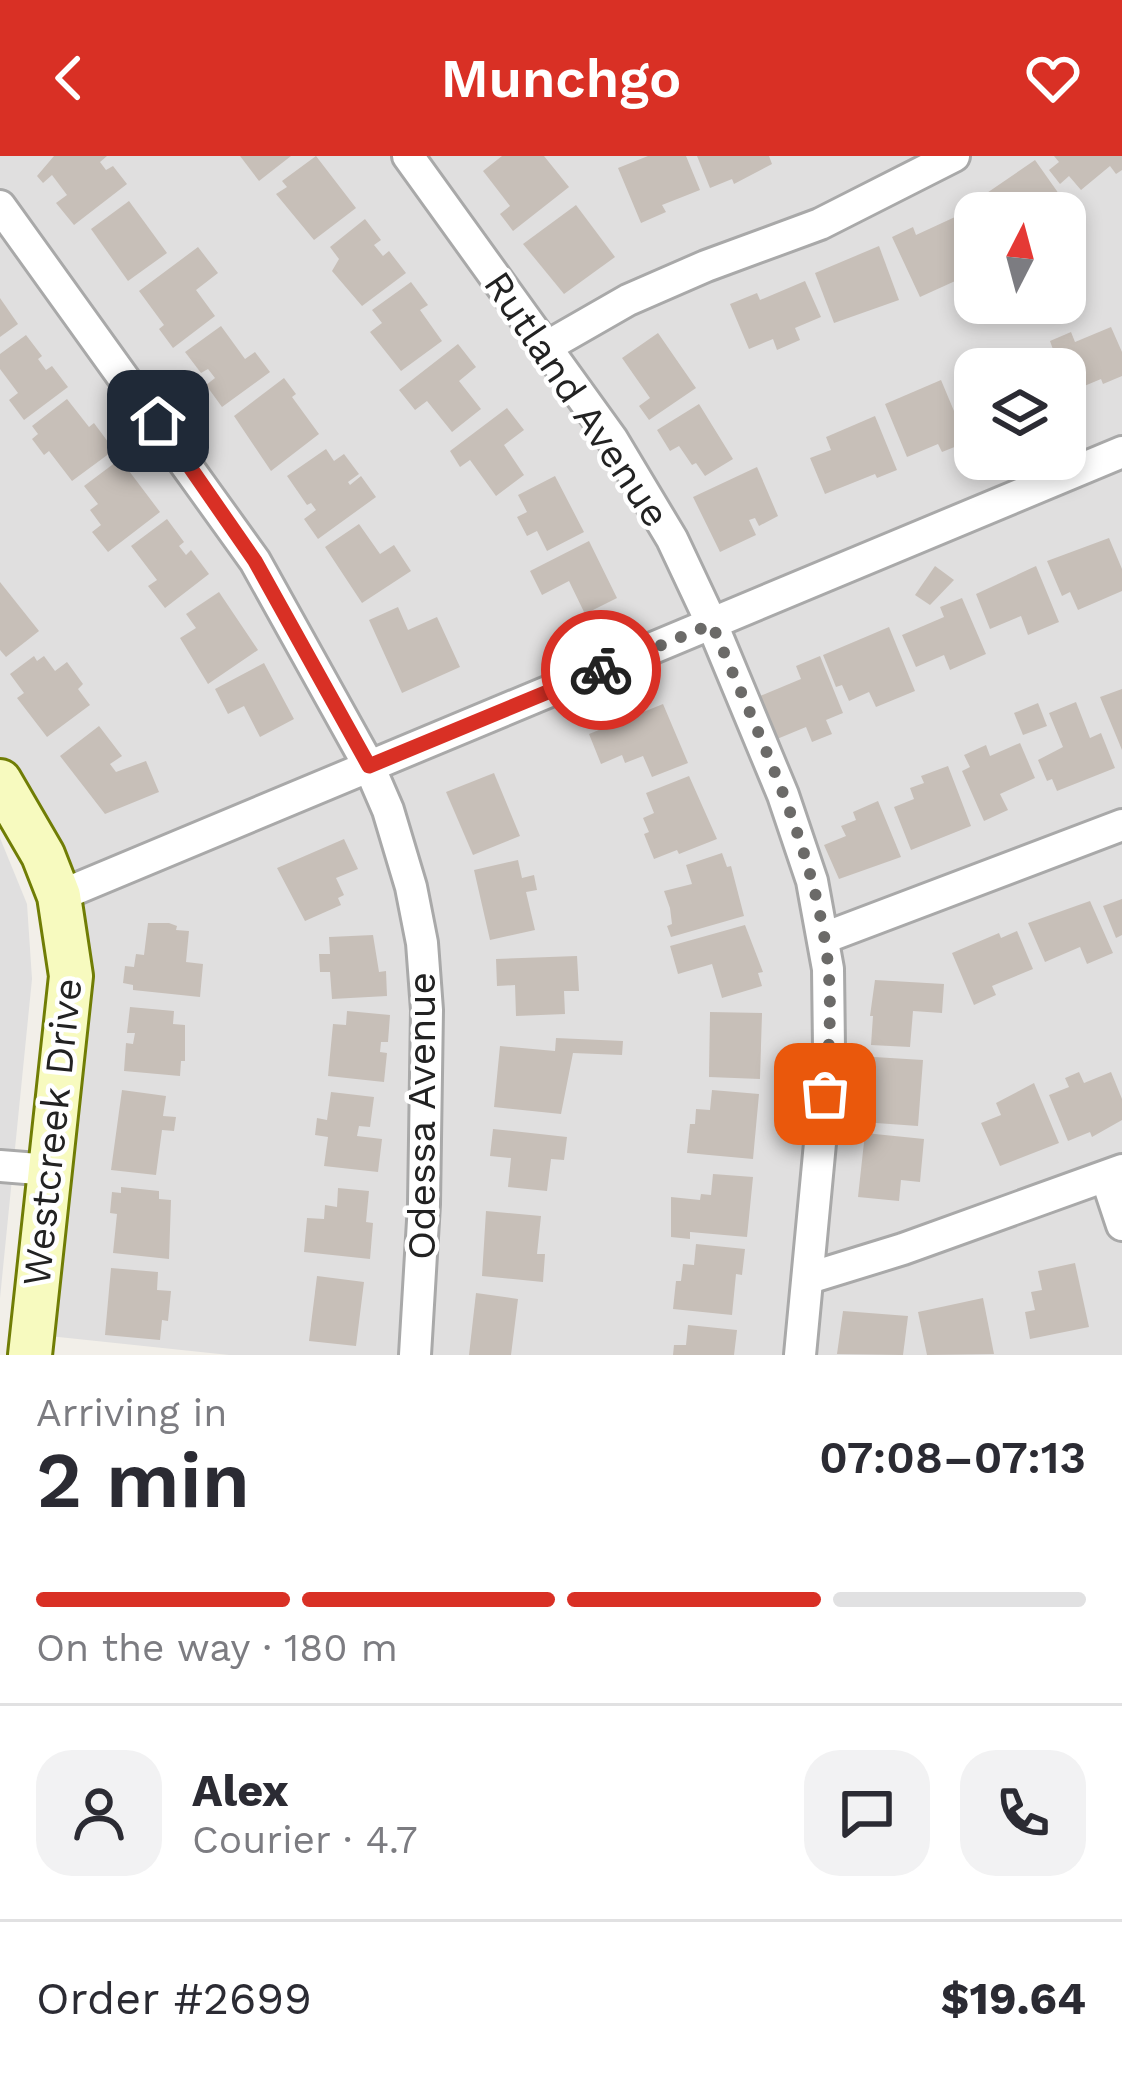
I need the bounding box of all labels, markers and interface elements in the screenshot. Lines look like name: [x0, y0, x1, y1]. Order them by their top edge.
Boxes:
icon: back: [36, 45, 102, 111]
icon: heart: [1020, 45, 1086, 111]
text: Munchgo: [441, 47, 681, 110]
north arrow: [954, 192, 1086, 324]
map controls: [954, 192, 1086, 480]
street label: Rutland Avenue: [475, 263, 679, 535]
button: layers: [954, 348, 1086, 480]
pin: [107, 370, 209, 472]
icon: home: [125, 388, 191, 454]
courier: [541, 610, 661, 730]
icon: bike: [568, 637, 634, 703]
street label: Odessa Avenue: [399, 972, 444, 1260]
street label: Westcreek Drive: [13, 976, 91, 1288]
pin: [774, 1043, 876, 1145]
icon: bag: [792, 1061, 858, 1127]
text: Arriving in: [36, 1390, 227, 1435]
text: 07:08–07:13: [819, 1431, 1086, 1484]
text: 2 min: [36, 1434, 250, 1526]
text: On the way · 180 m: [36, 1625, 398, 1670]
button: person: [36, 1750, 162, 1876]
button: chat: [804, 1750, 930, 1876]
button: phone: [960, 1750, 1086, 1876]
text: Alex: [192, 1764, 289, 1817]
text: Courier · 4.7: [192, 1817, 418, 1862]
text: Order #2699: [36, 1972, 312, 2025]
text: $19.64: [941, 1972, 1086, 2025]

